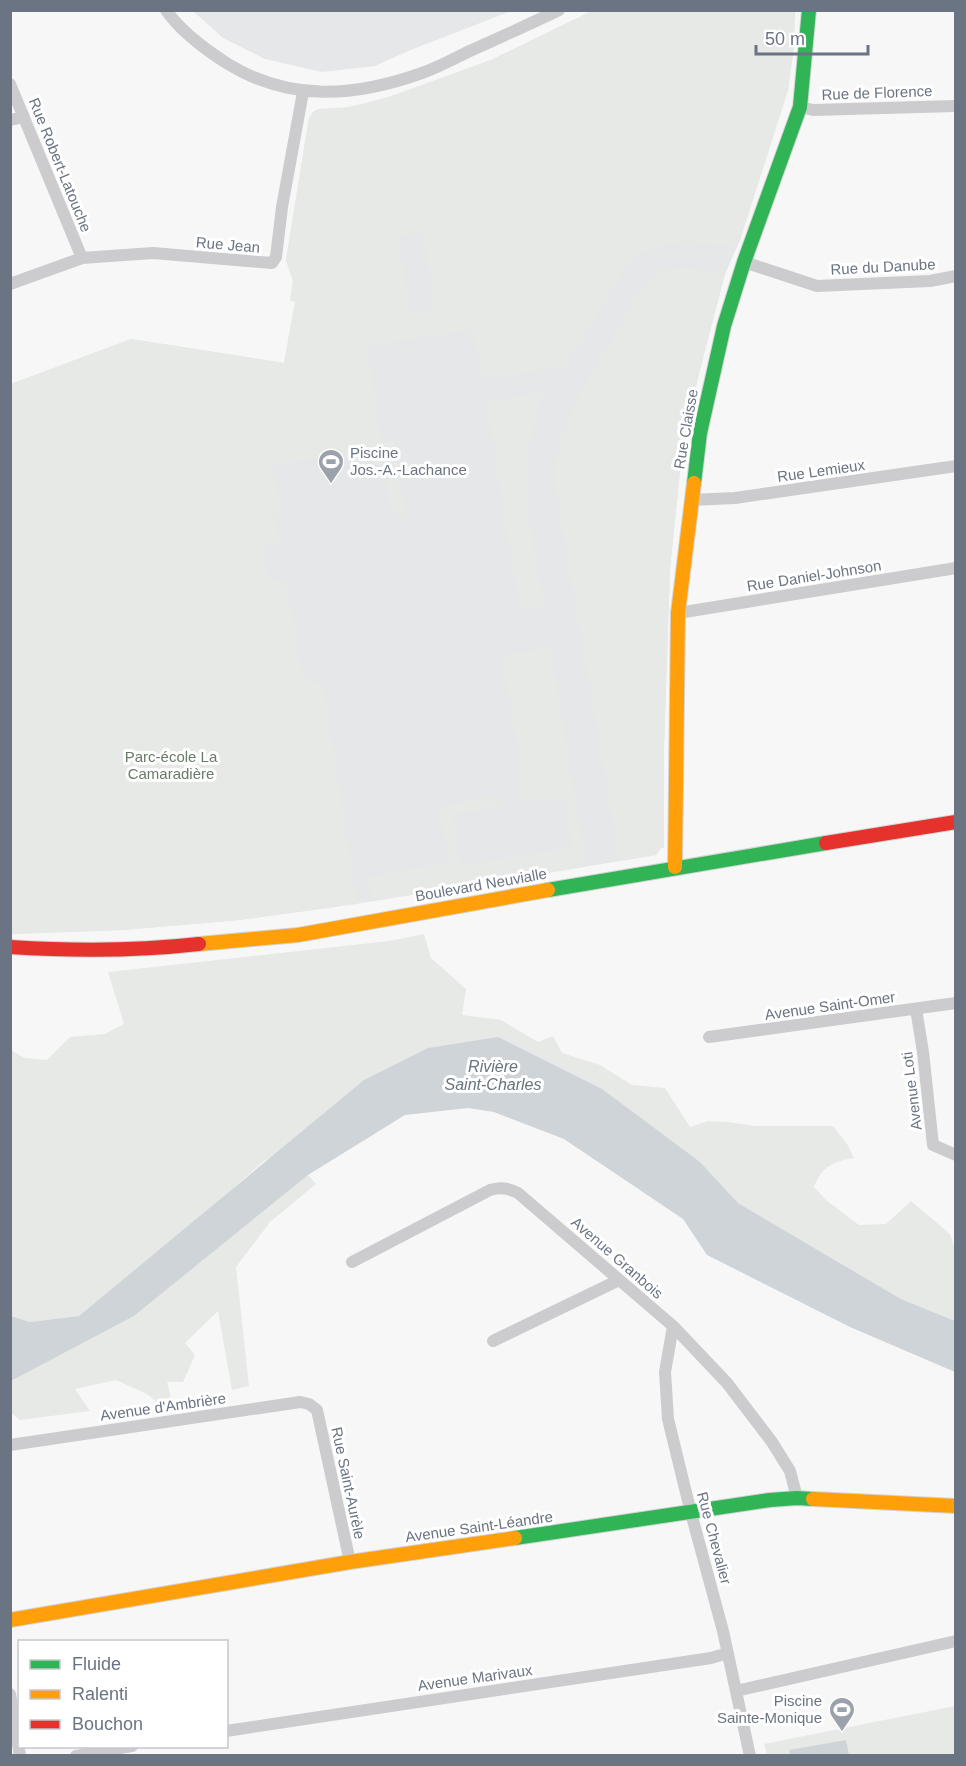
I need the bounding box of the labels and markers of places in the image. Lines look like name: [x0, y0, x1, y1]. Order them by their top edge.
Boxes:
place label: Piscine Jos.-A.-Lachance: [350, 444, 467, 478]
sports icon: Piscine Jos.-A.-Lachance: [316, 447, 346, 485]
place label: Piscine Sainte-Monique: [717, 1692, 822, 1726]
sports icon: Piscine Sainte-Monique: [827, 1695, 857, 1733]

